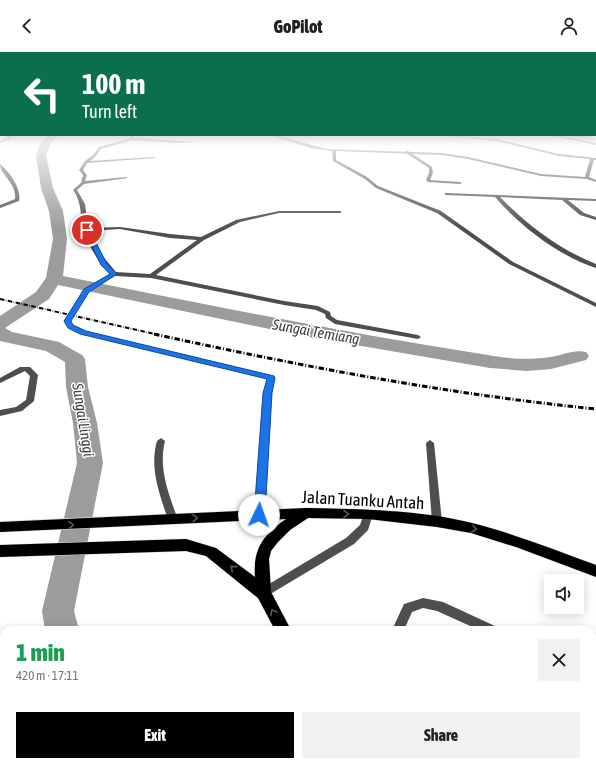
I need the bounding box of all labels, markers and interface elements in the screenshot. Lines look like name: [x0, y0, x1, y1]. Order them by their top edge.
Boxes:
icon: back: [16, 15, 38, 37]
icon: person: [558, 15, 580, 37]
text: GoPilot: [273, 16, 323, 37]
icon: left: [16, 68, 68, 120]
text: 100 m: [82, 68, 145, 100]
text: Turn left: [82, 101, 137, 122]
pin: [70, 213, 104, 247]
icon: arrive: [76, 219, 98, 241]
water label: Sungai Temiang: [270, 315, 361, 348]
water label: Sungai Linggi: [69, 381, 98, 458]
street label: Jalan Tuanku Antah: [301, 487, 425, 513]
position arrow: [238, 494, 280, 536]
one-way arrow: [343, 510, 349, 518]
one-way arrow: [192, 514, 198, 523]
one-way arrow: [68, 520, 74, 529]
one-way arrow: [471, 524, 478, 533]
one-way arrow: [230, 566, 238, 573]
map controls: [544, 574, 584, 614]
button: sound: [544, 574, 584, 614]
one-way arrow: [270, 608, 277, 616]
text: 1 min: [16, 639, 65, 666]
button: close: [538, 639, 580, 681]
text: 420 m · 17:11: [16, 668, 79, 683]
button: Exit: [16, 712, 294, 758]
button: Share: [302, 712, 580, 758]

